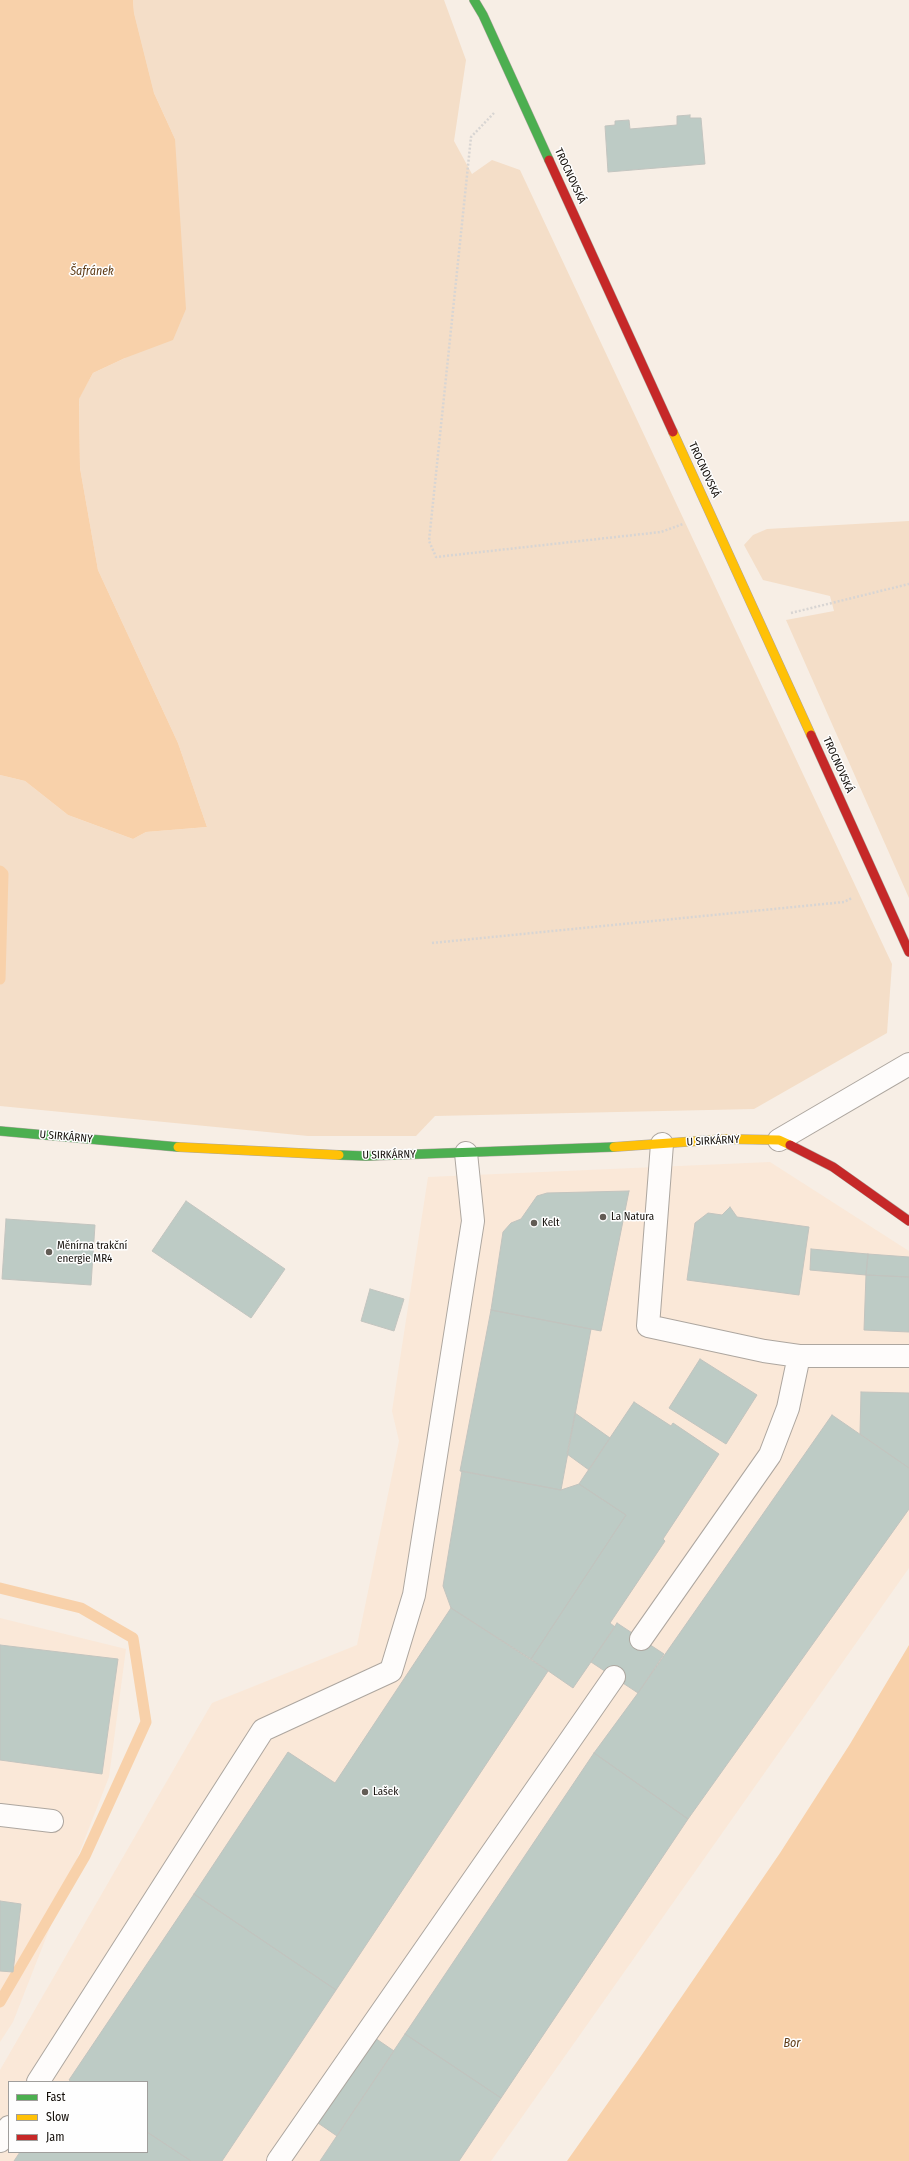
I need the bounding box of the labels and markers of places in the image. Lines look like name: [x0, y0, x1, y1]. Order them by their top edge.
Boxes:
place label: La Natura: [611, 1210, 654, 1224]
marker: La Natura: [598, 1212, 608, 1222]
place label: Kelt: [542, 1216, 560, 1230]
marker: Kelt: [529, 1218, 539, 1228]
place label: Měnírna trakční energie MR4: [57, 1239, 127, 1265]
marker: Měnírna trakční energie MR4: [44, 1247, 54, 1257]
place label: Lašek: [373, 1785, 398, 1799]
marker: Lašek: [360, 1787, 370, 1797]

